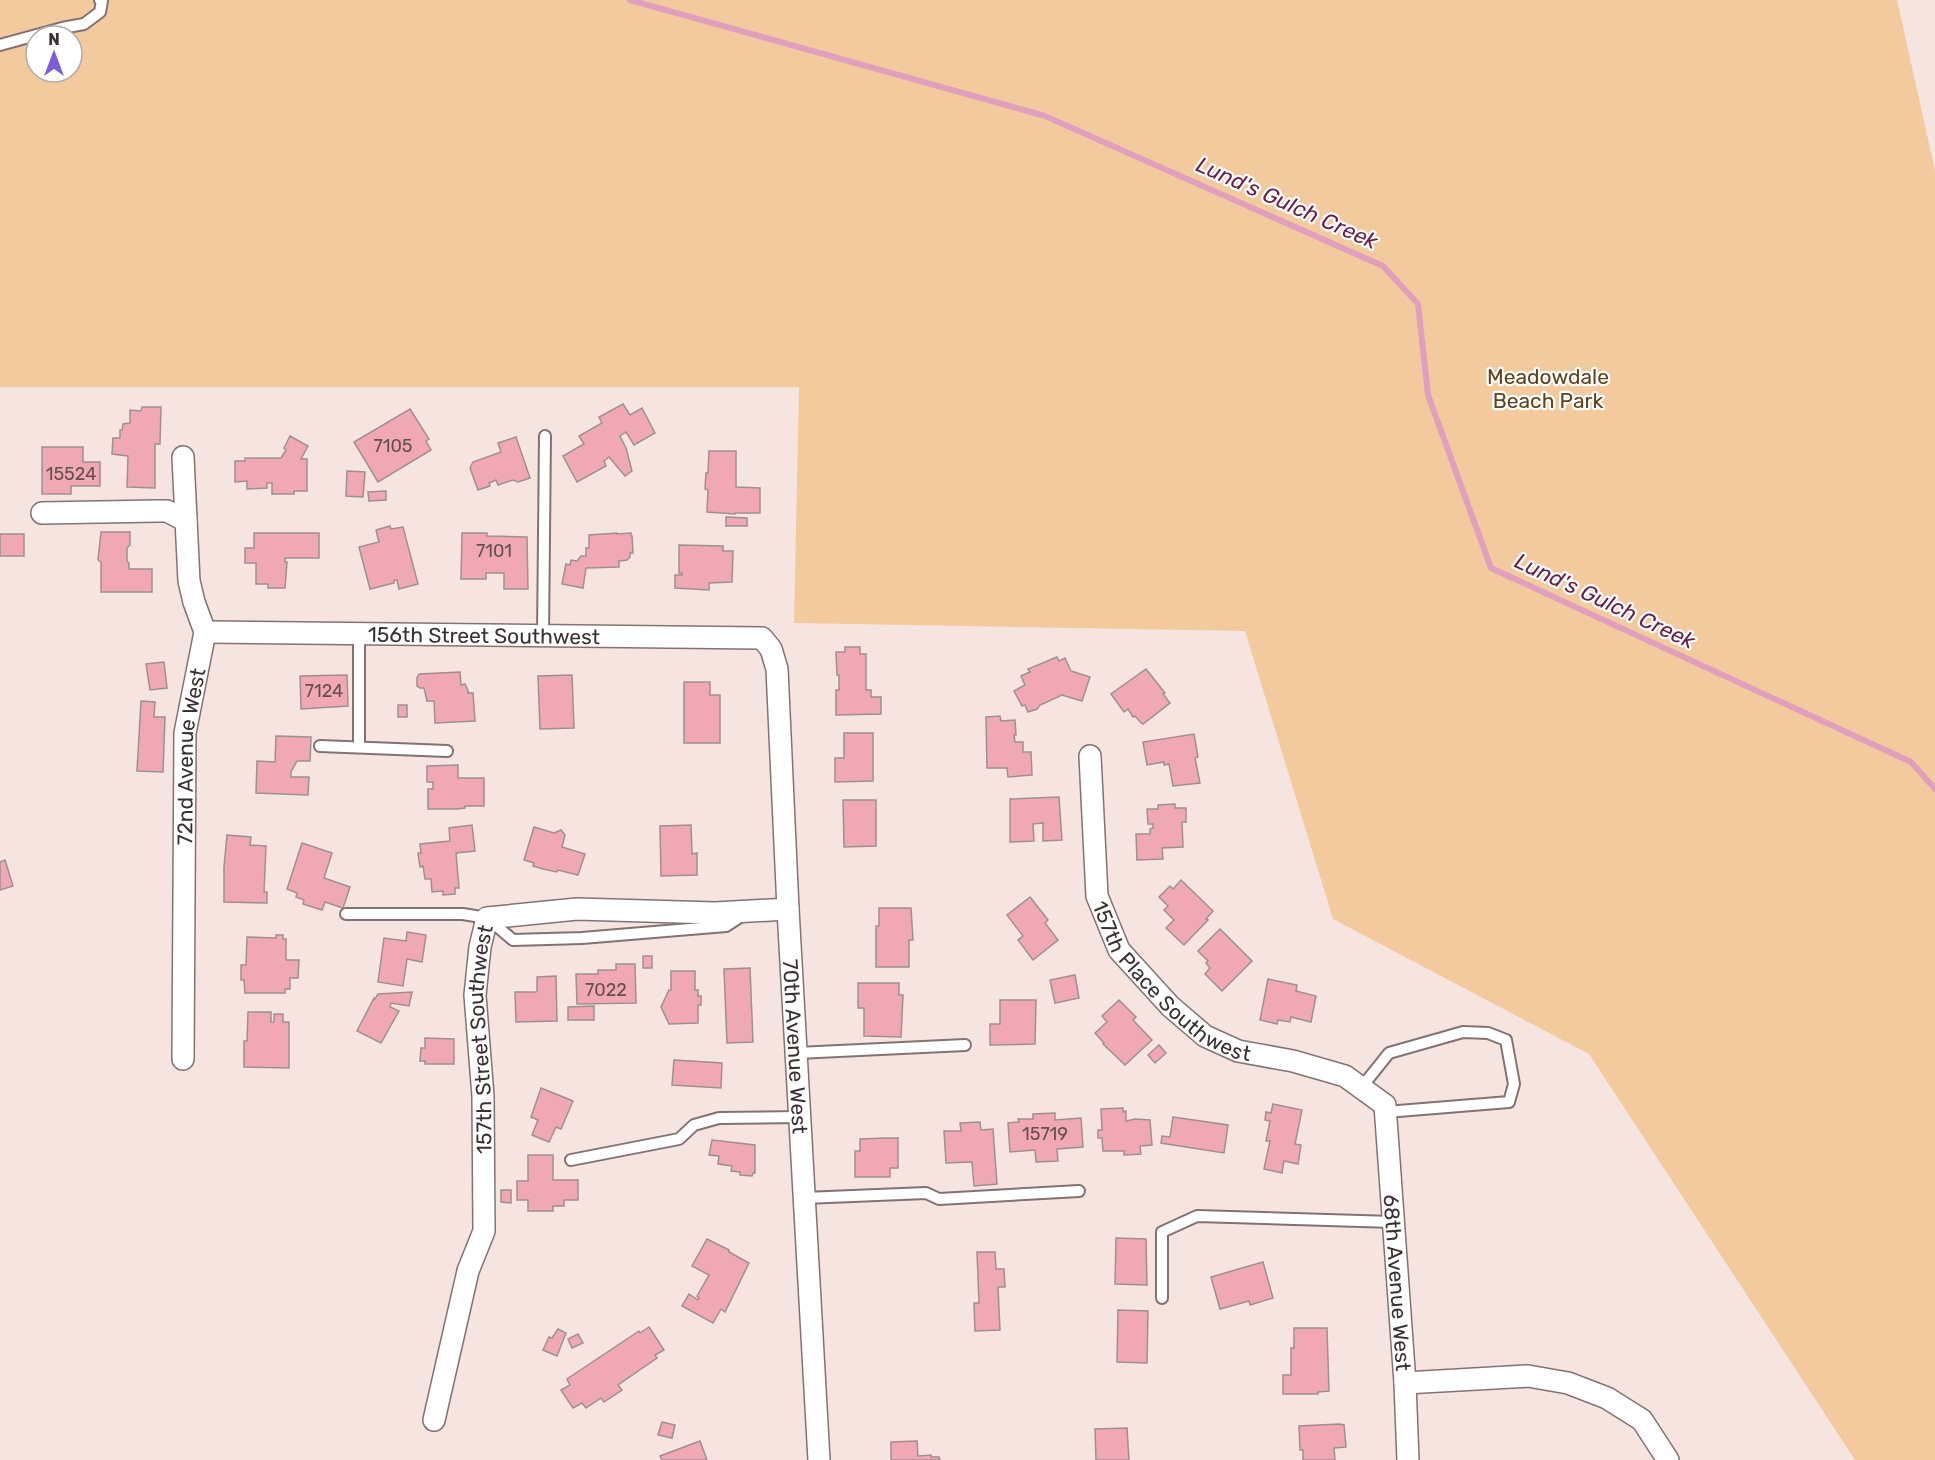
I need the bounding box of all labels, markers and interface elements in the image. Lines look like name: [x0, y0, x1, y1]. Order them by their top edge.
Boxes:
north arrow: [24, 24, 84, 84]
text: N: [48, 30, 60, 49]
water label: Lund's Gulch Creek: [1192, 151, 1383, 255]
park label: Meadowdale Beach Park: [1487, 364, 1609, 413]
house number: 7105: [373, 435, 413, 457]
house number: 15524: [46, 463, 96, 485]
house number: 7101: [476, 540, 512, 562]
water label: Lund's Gulch Creek: [1510, 547, 1700, 655]
street label: 156th Street Southwest: [368, 621, 600, 649]
street label: 72nd Avenue West: [172, 666, 210, 845]
house number: 7124: [305, 680, 343, 702]
street label: 157th Place Southwest: [1088, 897, 1253, 1066]
street label: 157th Street Southwest: [462, 922, 497, 1154]
street label: 70th Avenue West: [778, 958, 813, 1135]
house number: 7022: [585, 979, 627, 1001]
house number: 15719: [1022, 1123, 1068, 1145]
street label: 68th Avenue West: [1379, 1193, 1417, 1372]

